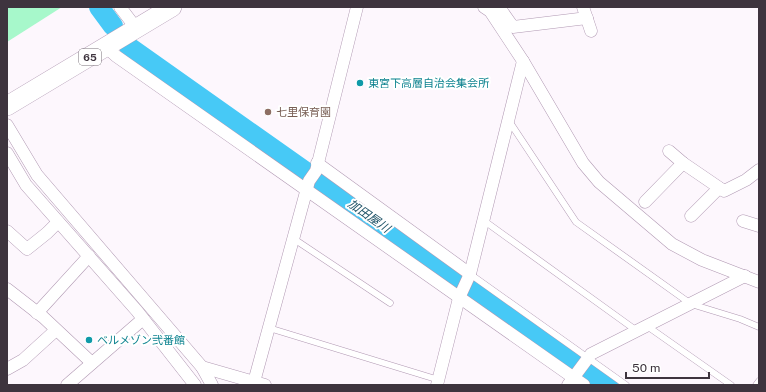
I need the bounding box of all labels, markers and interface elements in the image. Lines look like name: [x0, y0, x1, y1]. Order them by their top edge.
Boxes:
road number: 65: [79, 49, 101, 65]
place label: 東宮下高層自治会集会所: [368, 77, 490, 89]
marker: 東宮下高層自治会集会所: [355, 78, 365, 88]
place label: 七里保育園: [276, 106, 331, 118]
marker: 七里保育園: [263, 107, 273, 117]
water label: 加田屋川: [345, 196, 394, 237]
place label: ベルメゾン弐番館: [97, 334, 185, 346]
marker: ベルメゾン弐番館: [84, 335, 94, 345]
scale bar: [626, 354, 709, 380]
text: 50 m: [632, 361, 660, 375]

